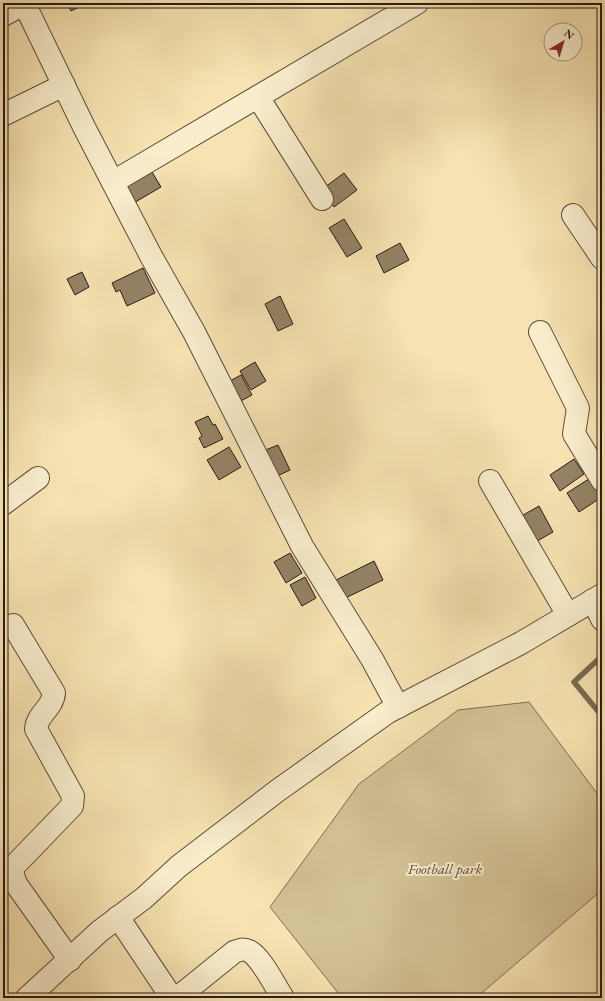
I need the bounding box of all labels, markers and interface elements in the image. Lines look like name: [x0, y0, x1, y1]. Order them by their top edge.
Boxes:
north arrow: [543, 22, 583, 62]
text: N: [561, 26, 577, 42]
park label: Football park: [407, 859, 482, 878]

